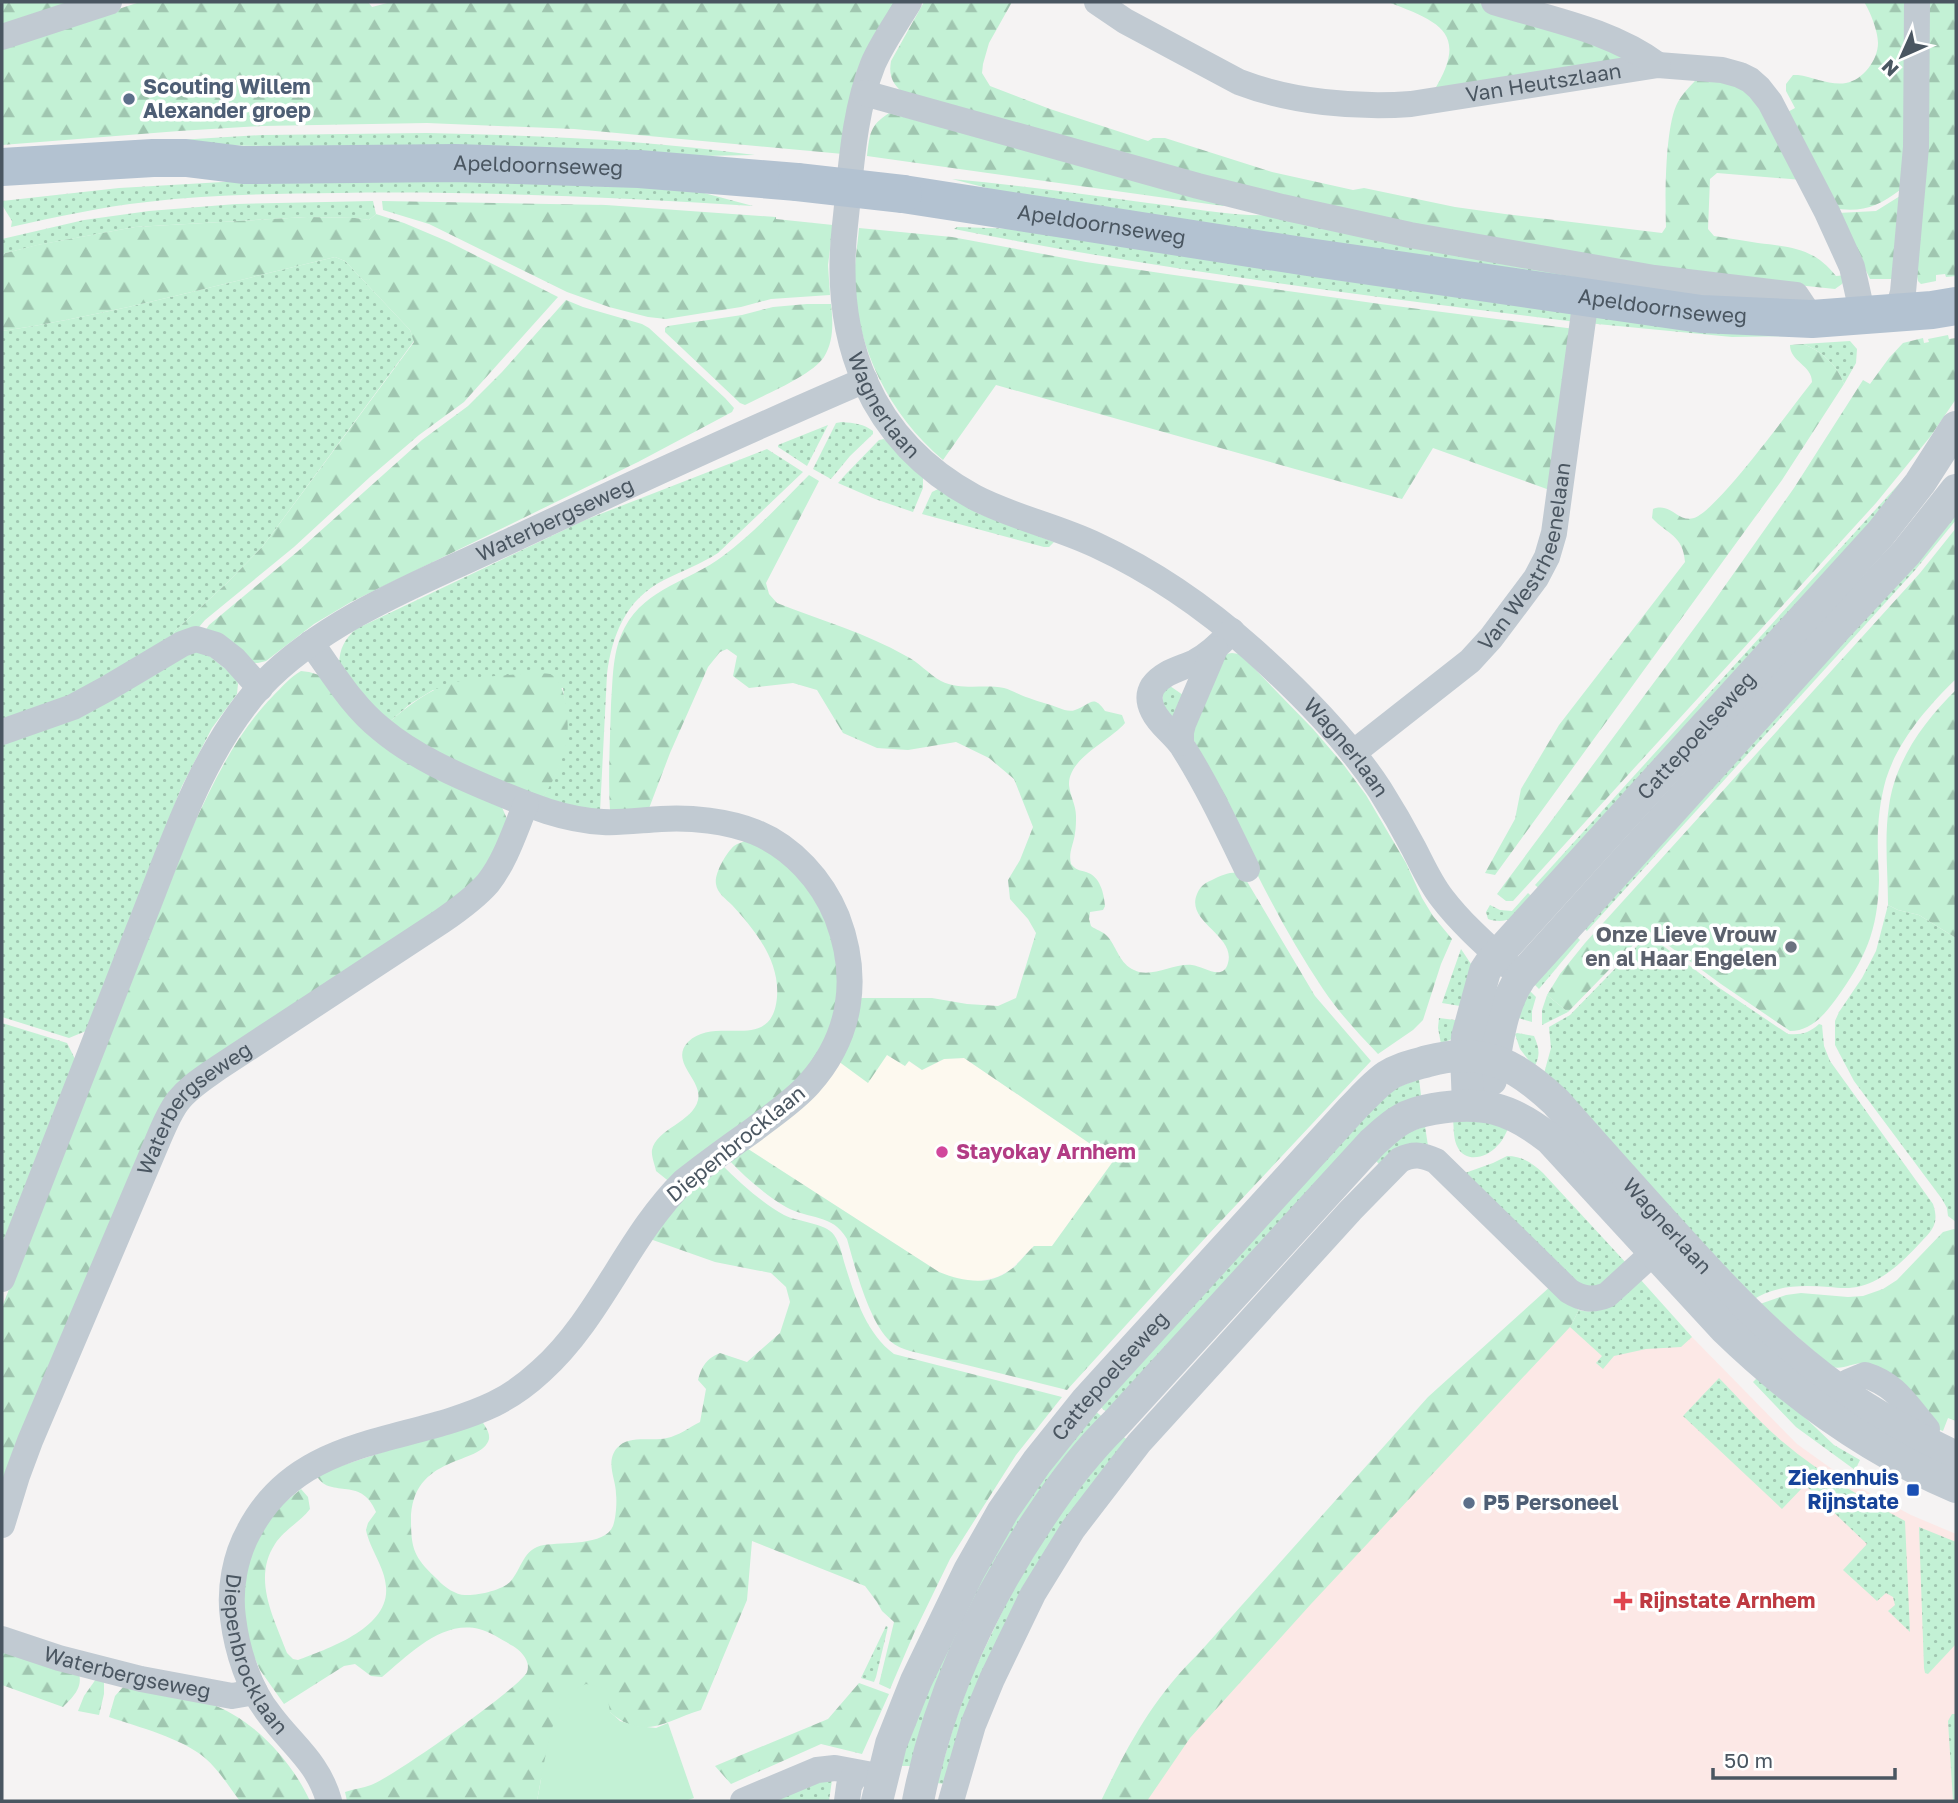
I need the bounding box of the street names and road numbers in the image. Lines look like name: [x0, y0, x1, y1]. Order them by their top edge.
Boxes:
street label: Van Heutszlaan: [1464, 57, 1623, 107]
street label: Apeldoornseweg: [453, 149, 624, 180]
street label: Apeldoornseweg: [1016, 198, 1188, 250]
street label: Apeldoornseweg: [1577, 282, 1748, 328]
street label: Wagnerlaan: [843, 348, 926, 463]
street label: Van Westrheenelaan: [1472, 460, 1576, 656]
street label: Waterbergseweg: [472, 471, 637, 567]
street label: Cattepoelseweg: [1631, 666, 1761, 805]
street label: Wagnerlaan: [1299, 692, 1395, 802]
street label: Waterbergseweg: [131, 1036, 256, 1179]
street label: Diepenbrocklaan: [661, 1079, 810, 1207]
street label: Wagnerlaan: [1617, 1172, 1718, 1279]
street label: Cattepoelseweg: [1045, 1305, 1173, 1446]
street label: Diepenbrocklaan: [220, 1572, 294, 1739]
street label: Waterbergseweg: [40, 1640, 213, 1704]

